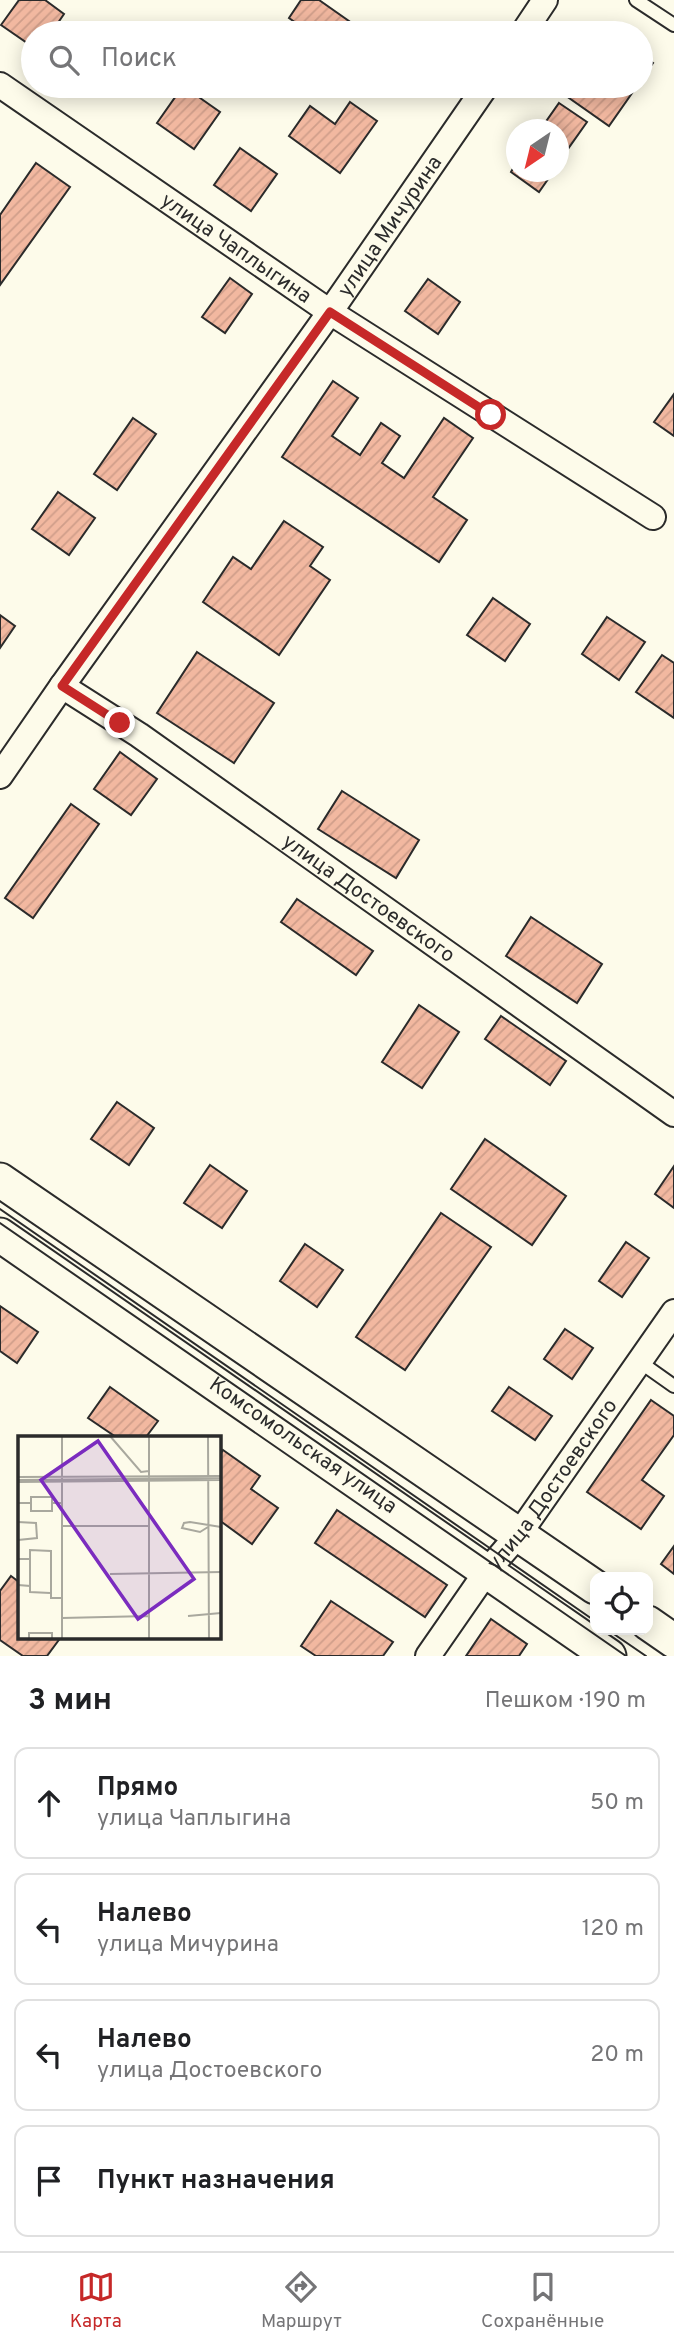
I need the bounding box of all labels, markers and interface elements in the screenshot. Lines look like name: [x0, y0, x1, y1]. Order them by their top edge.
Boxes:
search box: [21, 21, 653, 98]
icon: search: [45, 41, 83, 79]
text: Поиск: [101, 43, 177, 76]
north arrow: [506, 119, 569, 182]
street label: улица Мичурина: [332, 151, 449, 303]
street label: улица Чаплыгина: [155, 188, 316, 310]
route start: [475, 399, 506, 430]
route end: [104, 707, 135, 738]
street label: улица Достоевского: [276, 829, 460, 970]
street label: Комсомольская улица: [203, 1372, 402, 1521]
street label: улица Достоевского: [482, 1394, 624, 1577]
inset map: [18, 1436, 220, 1638]
map controls: [590, 1572, 653, 1635]
button: locate: [590, 1572, 653, 1635]
text: 3 мин: [28, 1683, 112, 1720]
text: Пешком · 190 m: [485, 1687, 646, 1716]
text: Прямо: [97, 1772, 178, 1805]
icon: ahead: [30, 1784, 68, 1822]
text: 50 m: [590, 1789, 644, 1818]
text: улица Чаплыгина: [97, 1805, 291, 1834]
text: Налево: [97, 1898, 192, 1931]
icon: left: [30, 1910, 68, 1948]
text: 120 m: [582, 1915, 644, 1944]
text: улица Мичурина: [97, 1931, 279, 1960]
text: Налево: [97, 2024, 192, 2057]
icon: left: [30, 2036, 68, 2074]
text: 20 m: [590, 2041, 644, 2070]
text: улица Достоевского: [97, 2057, 322, 2086]
icon: arrive: [30, 2162, 68, 2200]
text: Пункт назначения: [97, 2165, 335, 2198]
tab: Карта: [70, 2268, 122, 2334]
tab: Маршрут: [261, 2268, 342, 2334]
tab: Сохранённые: [481, 2268, 604, 2334]

